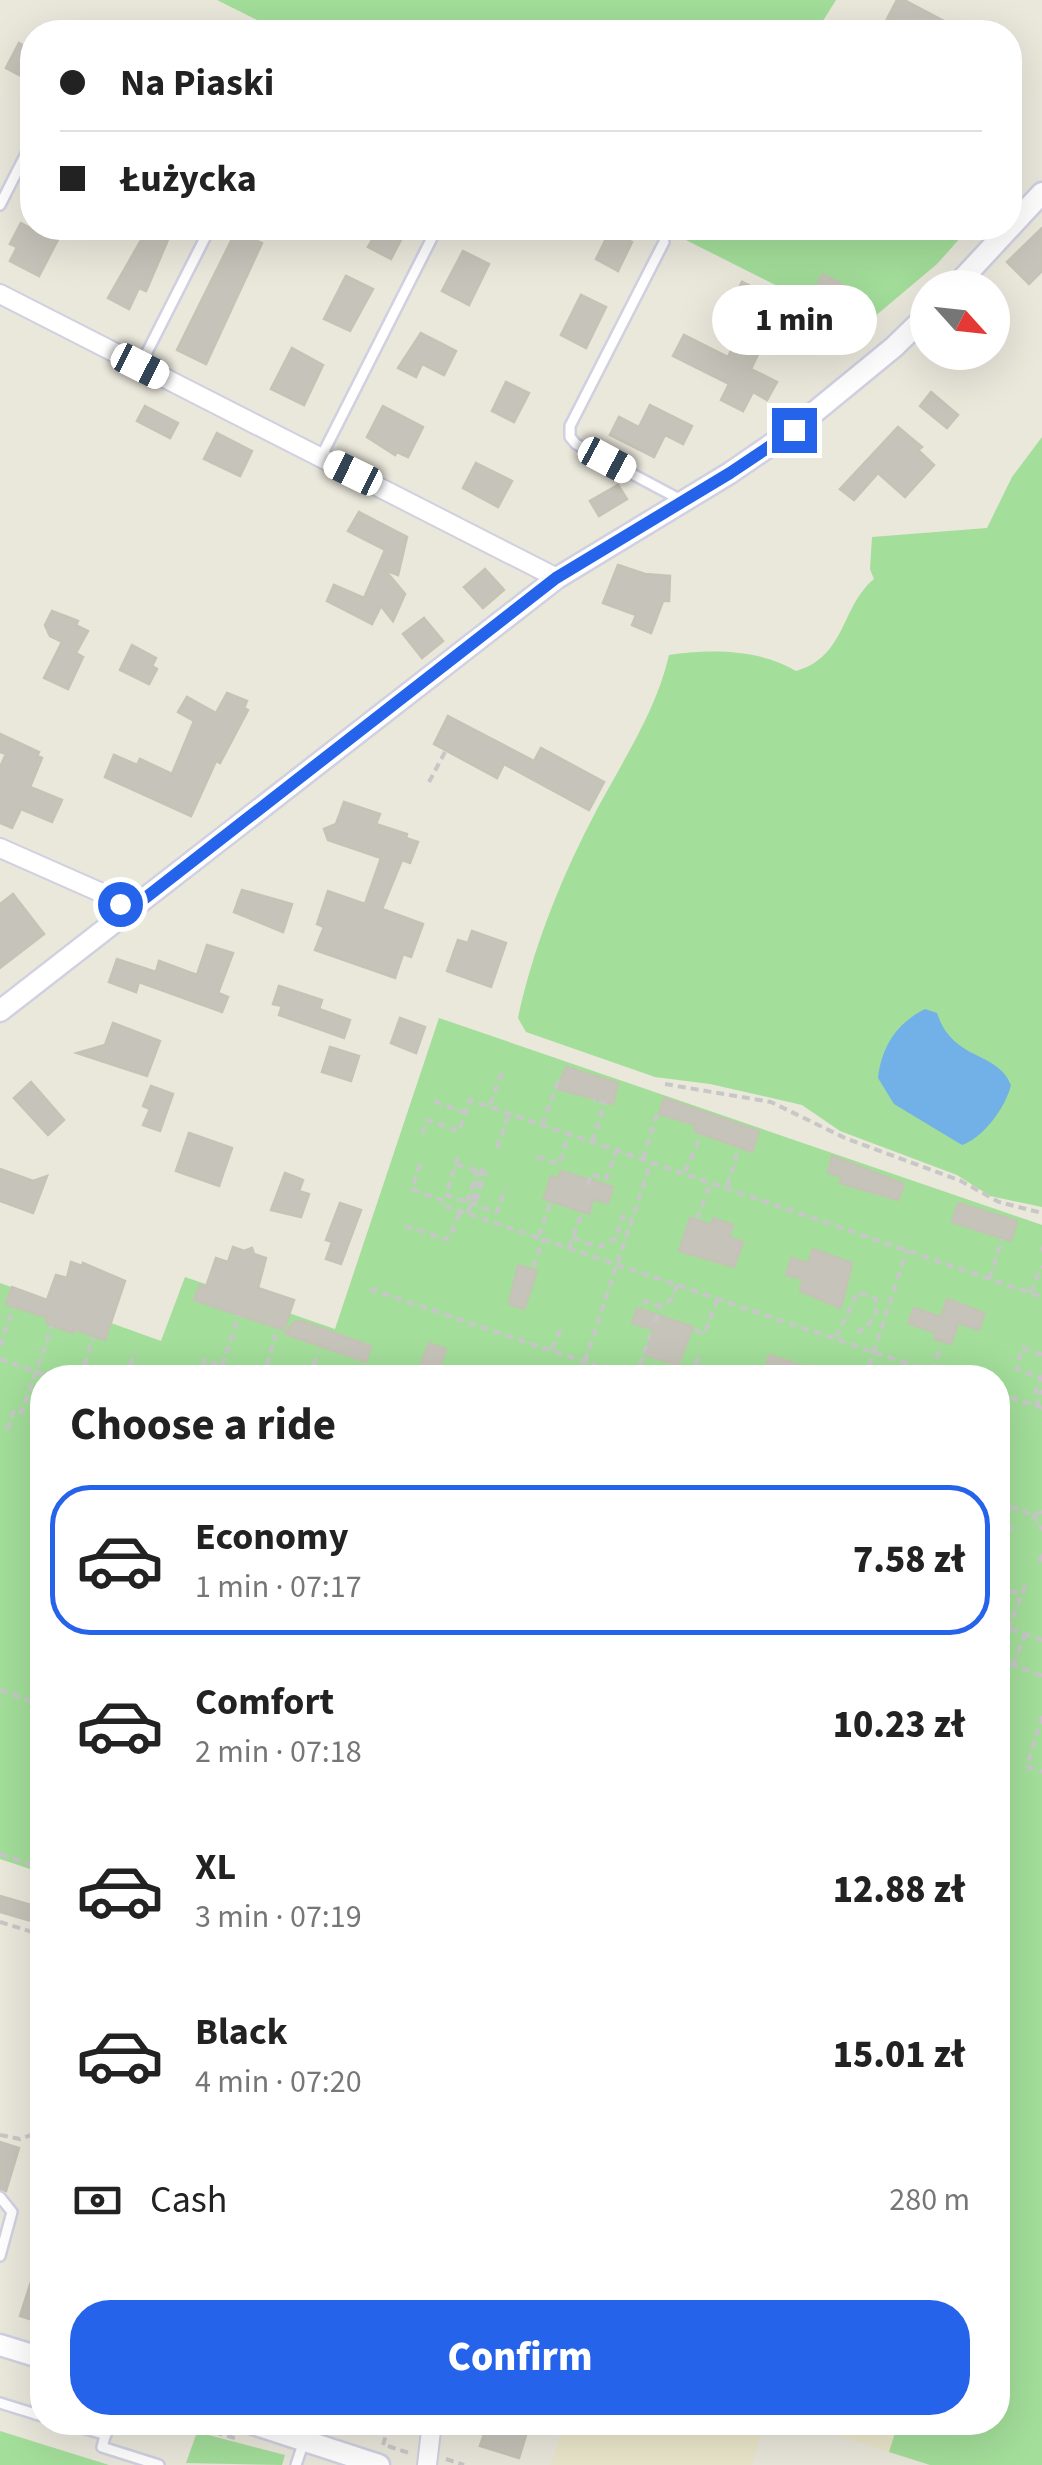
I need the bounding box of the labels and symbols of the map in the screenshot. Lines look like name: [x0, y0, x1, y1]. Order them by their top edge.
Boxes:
north arrow: [910, 270, 1010, 370]
callout: 1 min: [712, 285, 876, 355]
car: [106, 339, 174, 393]
route end: [772, 408, 817, 453]
car: [573, 433, 641, 487]
car: [319, 446, 387, 500]
route start: [98, 882, 143, 927]

